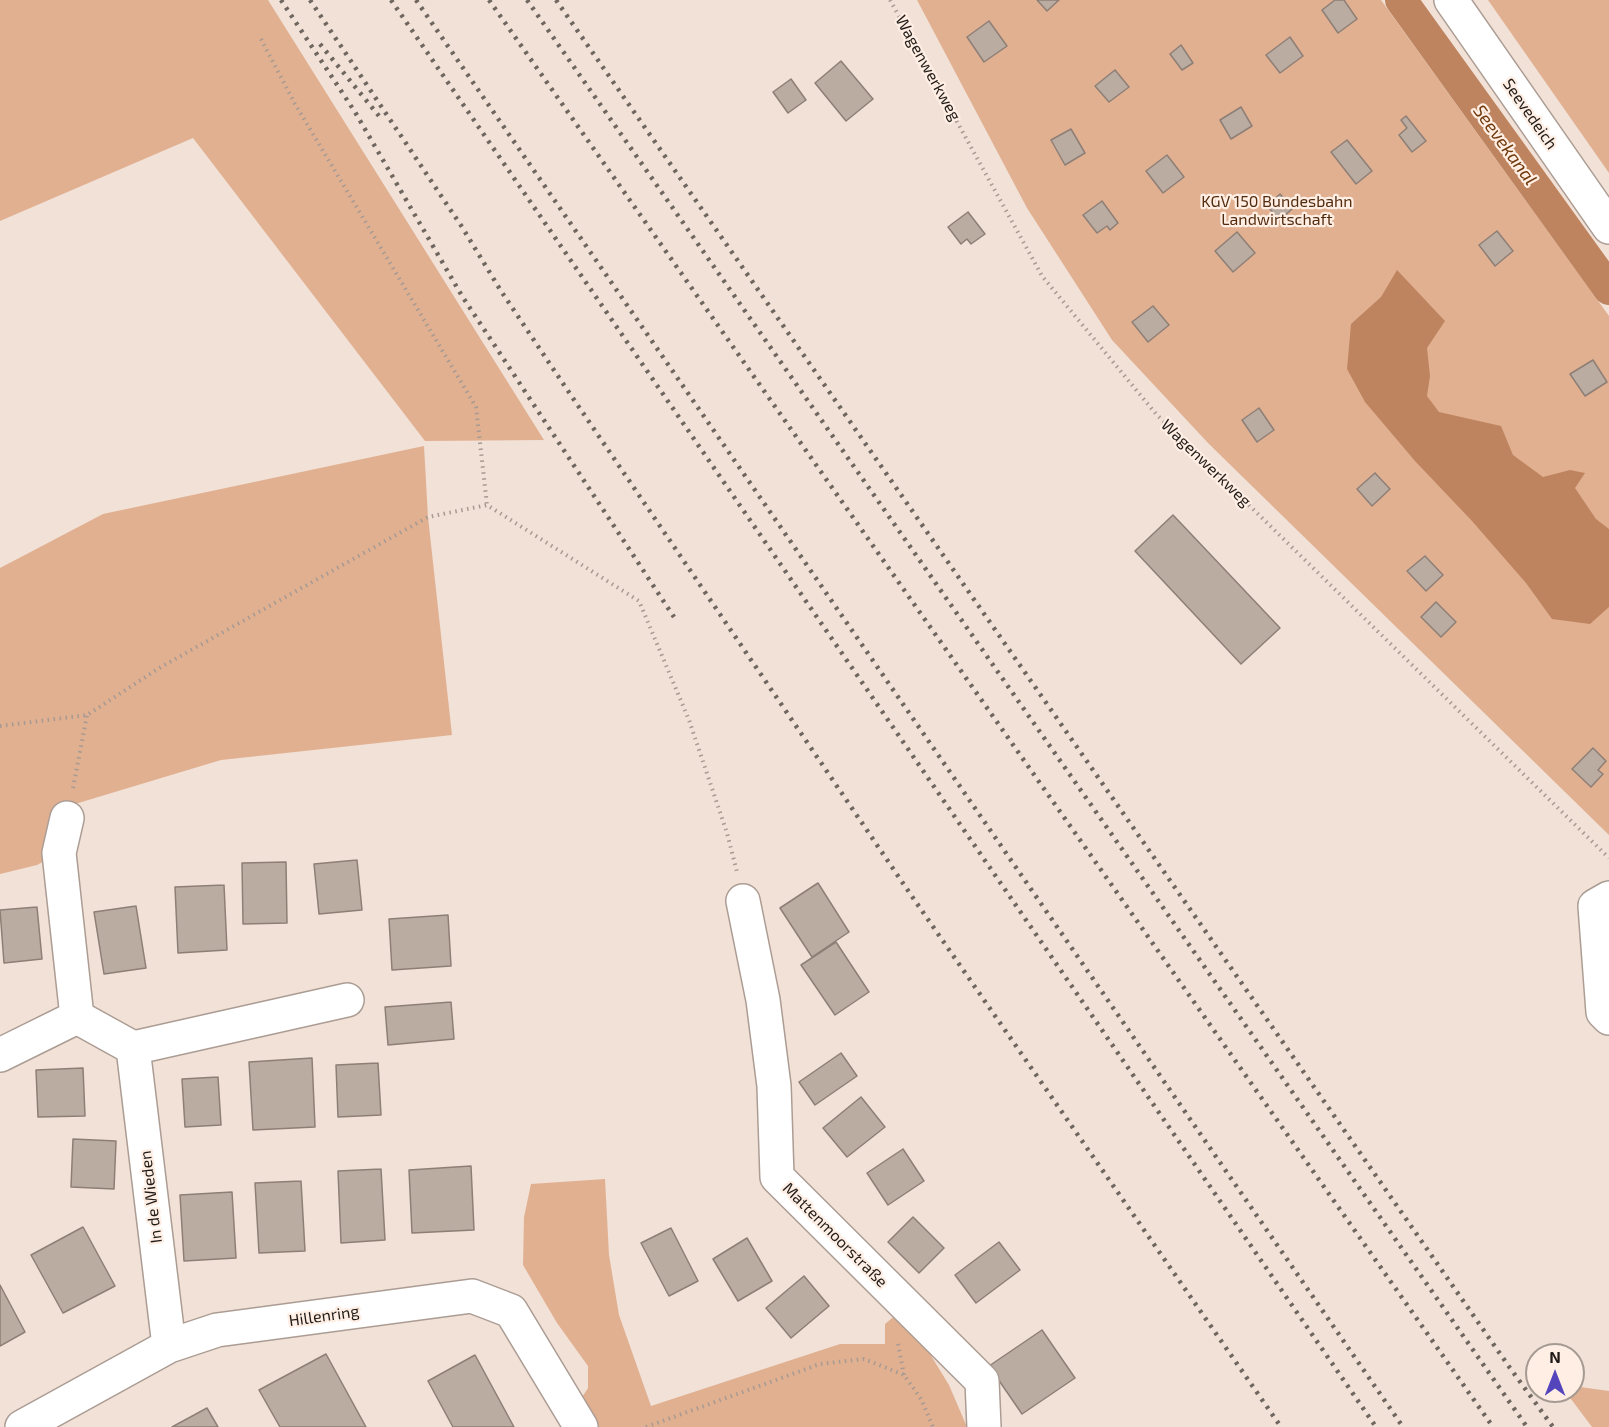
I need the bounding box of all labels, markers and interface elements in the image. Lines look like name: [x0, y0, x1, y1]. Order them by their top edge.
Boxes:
street label: Wagenwerkweg: [891, 12, 965, 124]
street label: Seevedeich: [1499, 75, 1561, 153]
water label: Seevekanal: [1469, 101, 1541, 189]
park label: KGV 150 Bundesbahn Landwirtschaft: [1201, 192, 1353, 230]
street label: Wagenwerkweg: [1157, 415, 1255, 511]
street label: In de Wieden: [136, 1150, 166, 1244]
street label: Mattenmoorstraße: [779, 1179, 891, 1291]
street label: Hillenring: [288, 1302, 360, 1330]
north arrow: [1525, 1343, 1585, 1403]
text: N: [1549, 1347, 1561, 1366]

